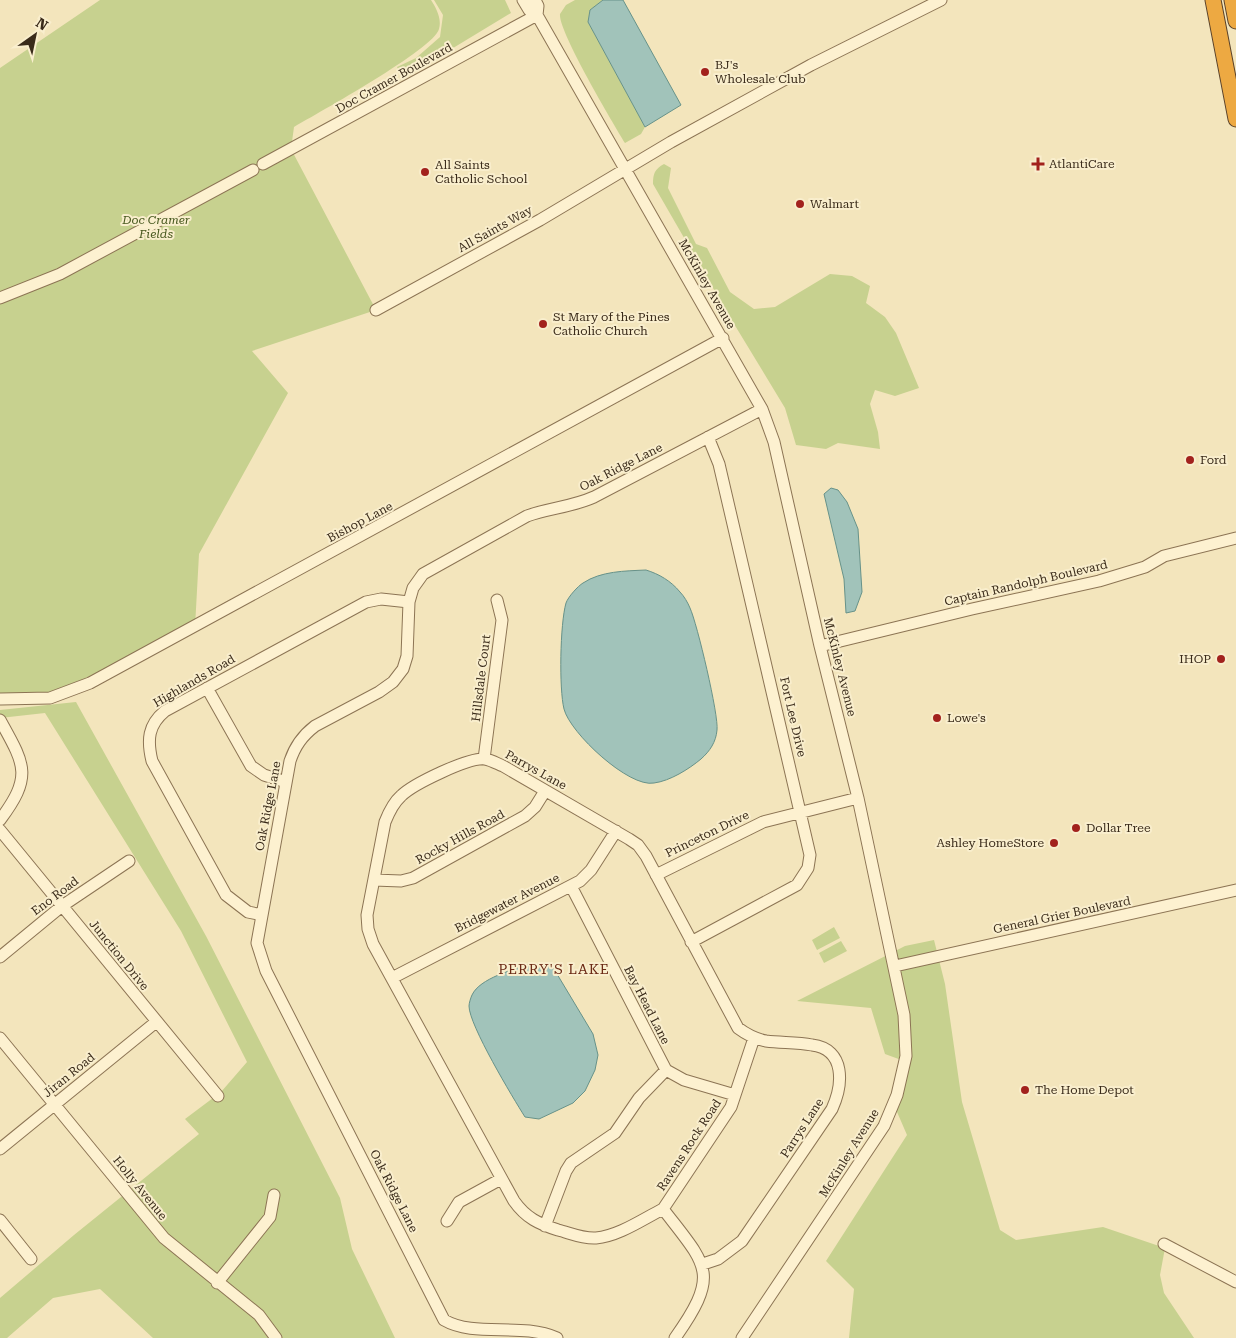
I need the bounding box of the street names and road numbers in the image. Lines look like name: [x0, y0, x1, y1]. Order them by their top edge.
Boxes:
street label: Doc Cramer Boulevard: [333, 40, 455, 116]
street label: All Saints Way: [455, 202, 535, 255]
street label: McKinley Avenue: [676, 237, 739, 332]
street label: Oak Ridge Lane: [577, 440, 665, 494]
street label: Bishop Lane: [325, 499, 395, 545]
street label: Captain Randolph Boulevard: [943, 557, 1109, 609]
street label: McKinley Avenue: [821, 616, 859, 718]
street label: Hillsdale Court: [469, 633, 493, 722]
street label: Highlands Road: [151, 652, 238, 710]
street label: Fort Lee Drive: [777, 676, 809, 759]
street label: Parrys Lane: [503, 747, 570, 793]
street label: Oak Ridge Lane: [252, 760, 284, 852]
street label: Rocky Hills Road: [413, 807, 507, 867]
street label: Princeton Drive: [663, 808, 752, 860]
street label: Bridgewater Avenue: [452, 870, 562, 935]
street label: Eno Road: [29, 874, 82, 918]
street label: General Grier Boulevard: [992, 894, 1132, 936]
street label: Junction Drive: [86, 917, 152, 993]
street label: Bay Head Lane: [621, 963, 673, 1047]
street label: Jiran Road: [40, 1050, 98, 1100]
street label: Parrys Lane: [778, 1095, 827, 1160]
street label: Ravens Rock Road: [654, 1096, 724, 1193]
street label: McKinley Avenue: [816, 1106, 882, 1200]
street label: Oak Ridge Lane: [367, 1147, 421, 1235]
street label: Holly Avenue: [110, 1153, 170, 1223]

